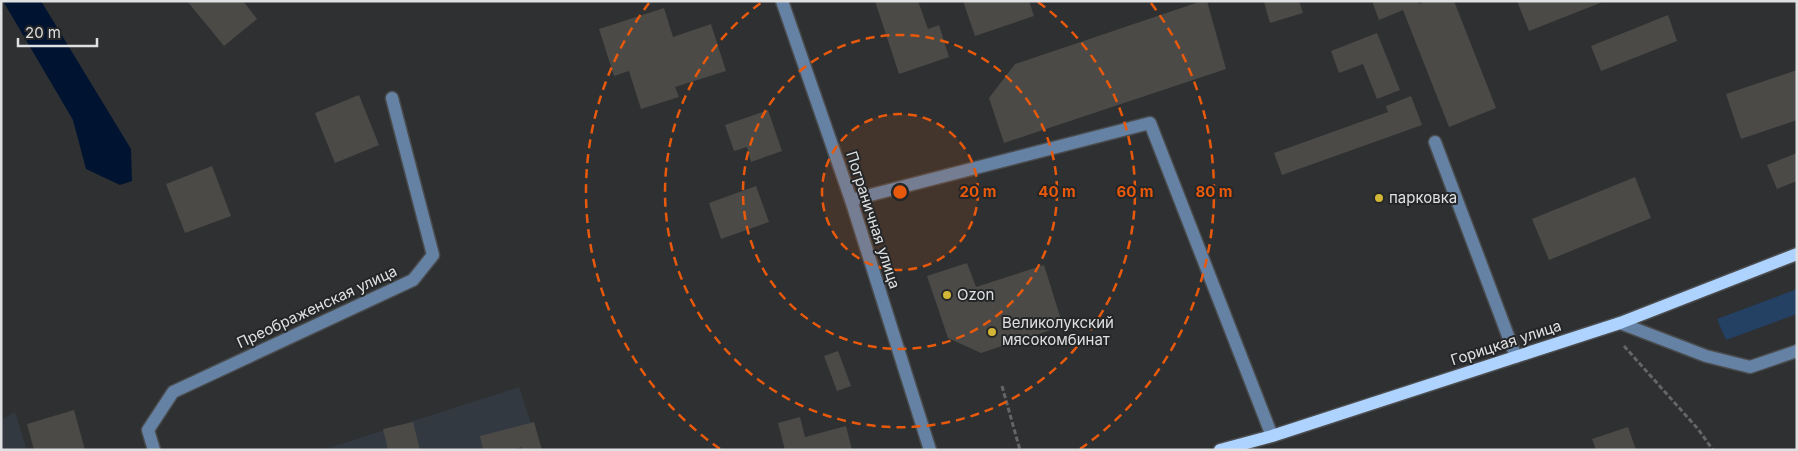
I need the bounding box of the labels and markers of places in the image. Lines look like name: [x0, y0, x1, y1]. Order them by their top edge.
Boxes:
centre of rings: [891, 183, 909, 201]
place label: парковка: [1389, 188, 1457, 207]
marker: парковка: [1373, 192, 1385, 204]
place label: Ozon: [957, 285, 994, 304]
marker: Ozon: [941, 289, 953, 301]
place label: Великолукский мясокомбинат: [1002, 313, 1114, 349]
marker: Великолукский мясокомбинат: [986, 326, 998, 338]

